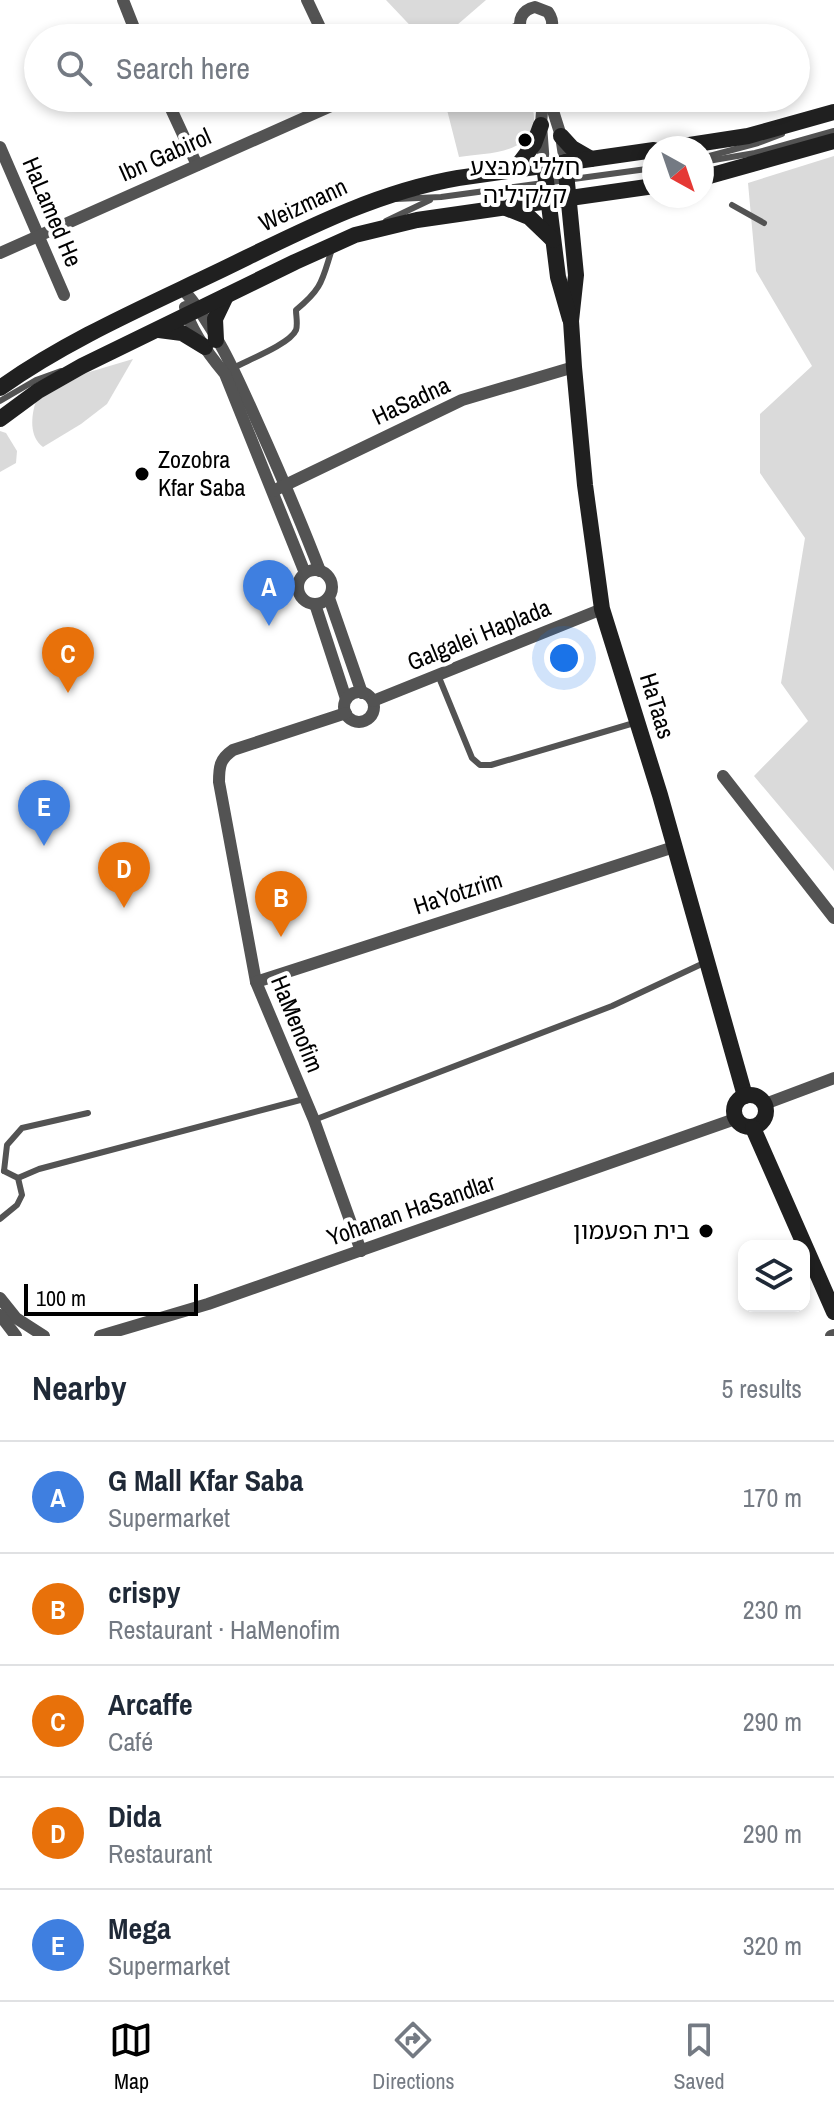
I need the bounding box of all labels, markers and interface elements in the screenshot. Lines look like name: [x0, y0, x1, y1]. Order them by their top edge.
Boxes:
search box: [24, 24, 810, 112]
icon: search: [52, 46, 96, 90]
text: Search here: [116, 48, 250, 88]
street label: Ibn Gabirol: [114, 120, 216, 189]
marker: חללי מבצע קלקיליה: [516, 131, 534, 149]
north arrow: [642, 136, 714, 208]
place label: חללי מבצע קלקיליה: [470, 150, 580, 210]
street label: HaLamed He: [16, 152, 90, 271]
street label: Weizmann: [253, 170, 352, 238]
street label: HaSadna: [367, 368, 455, 432]
place label: Zozobra Kfar Saba: [158, 443, 246, 503]
marker: Zozobra Kfar Saba: [133, 465, 151, 483]
pin: A: [243, 560, 295, 626]
street label: Galgalei Haplada: [402, 591, 555, 677]
pin: C: [42, 627, 94, 693]
your location: [544, 638, 584, 678]
street label: HaTaas: [633, 669, 683, 742]
pin: E: [18, 780, 70, 846]
pin: D: [98, 842, 150, 908]
street label: HaYotzrim: [409, 863, 506, 921]
pin: B: [255, 871, 307, 937]
street label: HaMenofim: [264, 970, 332, 1077]
street label: Yohanan HaSandlar: [322, 1165, 499, 1253]
place label: בית הפעמון: [573, 1214, 690, 1246]
marker: בית הפעמון: [697, 1222, 715, 1240]
map controls: [738, 1240, 810, 1312]
button: layers: [738, 1240, 810, 1312]
scale bar: [24, 1280, 198, 1316]
text: 100 m: [36, 1283, 86, 1313]
text: Nearby: [32, 1365, 127, 1411]
text: 5 results: [721, 1371, 802, 1406]
text: G Mall Kfar Saba: [108, 1460, 304, 1500]
text: A: [50, 1480, 66, 1515]
text: 170 m: [743, 1480, 802, 1515]
text: Supermarket: [108, 1500, 230, 1535]
text: crispy: [108, 1572, 180, 1612]
text: B: [50, 1592, 66, 1627]
text: 230 m: [743, 1592, 802, 1627]
text: Restaurant · HaMenofim: [108, 1612, 340, 1647]
text: Arcaffe: [108, 1684, 193, 1724]
text: C: [50, 1704, 66, 1739]
text: 290 m: [743, 1704, 802, 1739]
text: Café: [108, 1724, 153, 1759]
text: Dida: [108, 1796, 161, 1836]
text: D: [50, 1816, 66, 1851]
text: 290 m: [743, 1816, 802, 1851]
text: Restaurant: [108, 1836, 212, 1871]
text: Mega: [108, 1908, 171, 1948]
text: E: [51, 1928, 65, 1963]
text: 320 m: [743, 1928, 802, 1963]
text: Supermarket: [108, 1948, 230, 1983]
tab: Map: [109, 2018, 153, 2096]
tab: Directions: [372, 2018, 455, 2096]
tab: Saved: [673, 2018, 725, 2096]

